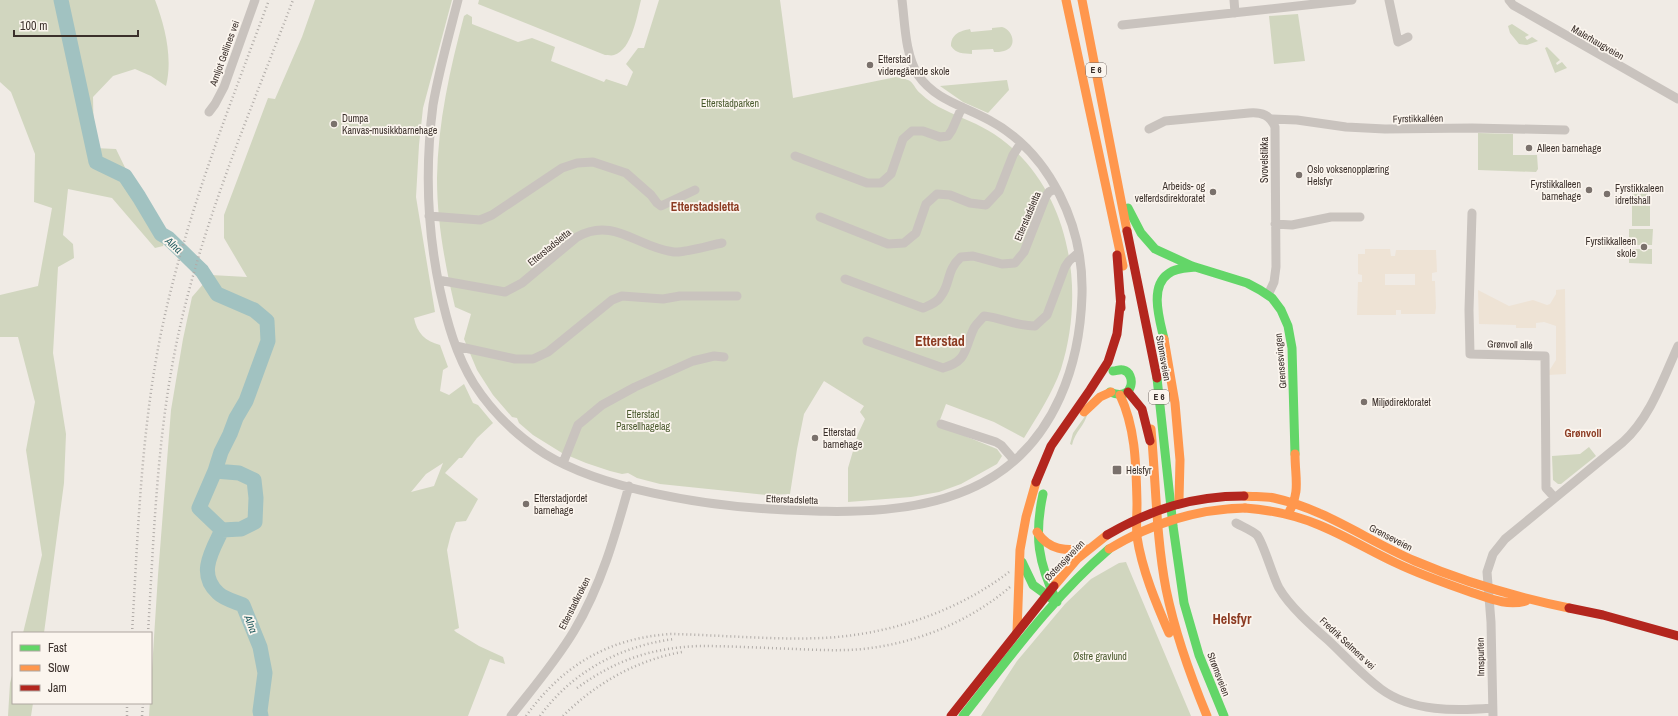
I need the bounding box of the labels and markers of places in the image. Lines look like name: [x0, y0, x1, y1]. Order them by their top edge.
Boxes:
place label: Etterstad videregående skole: [878, 53, 950, 78]
marker: Etterstad videregående skole: [865, 60, 875, 70]
place label: Dumpa Kanvas-musikkbarnehage: [342, 112, 438, 137]
marker: Dumpa Kanvas-musikkbarnehage: [329, 119, 339, 129]
place label: Alleen barnehage: [1536, 142, 1602, 155]
marker: Alleen barnehage: [1524, 143, 1534, 153]
place label: Oslo voksenopplæring Helsfyr: [1307, 163, 1389, 188]
marker: Oslo voksenopplæring Helsfyr: [1294, 170, 1304, 180]
place label: Fyrstikkalleen barnehage: [1530, 178, 1581, 203]
place label: Arbeids- og velferdsdirektoratet: [1135, 180, 1206, 205]
place label: Fyrstikkaleen idrettshall: [1615, 182, 1664, 207]
marker: Fyrstikkalleen barnehage: [1584, 185, 1594, 195]
marker: Arbeids- og velferdsdirektoratet: [1208, 187, 1218, 197]
marker: Fyrstikkaleen idrettshall: [1602, 189, 1612, 199]
place label: Fyrstikkalleen skole: [1585, 235, 1636, 260]
marker: Fyrstikkalleen skole: [1639, 242, 1649, 252]
place label: Miljødirektoratet: [1372, 396, 1432, 409]
marker: Miljødirektoratet: [1359, 397, 1369, 407]
place label: Etterstad barnehage: [823, 426, 863, 451]
marker: Etterstad barnehage: [810, 433, 820, 443]
marker: Helsfyr: [1111, 464, 1123, 476]
place label: Helsfyr: [1126, 464, 1152, 477]
place label: Etterstadjordet barnehage: [534, 492, 588, 517]
marker: Etterstadjordet barnehage: [521, 499, 531, 509]

